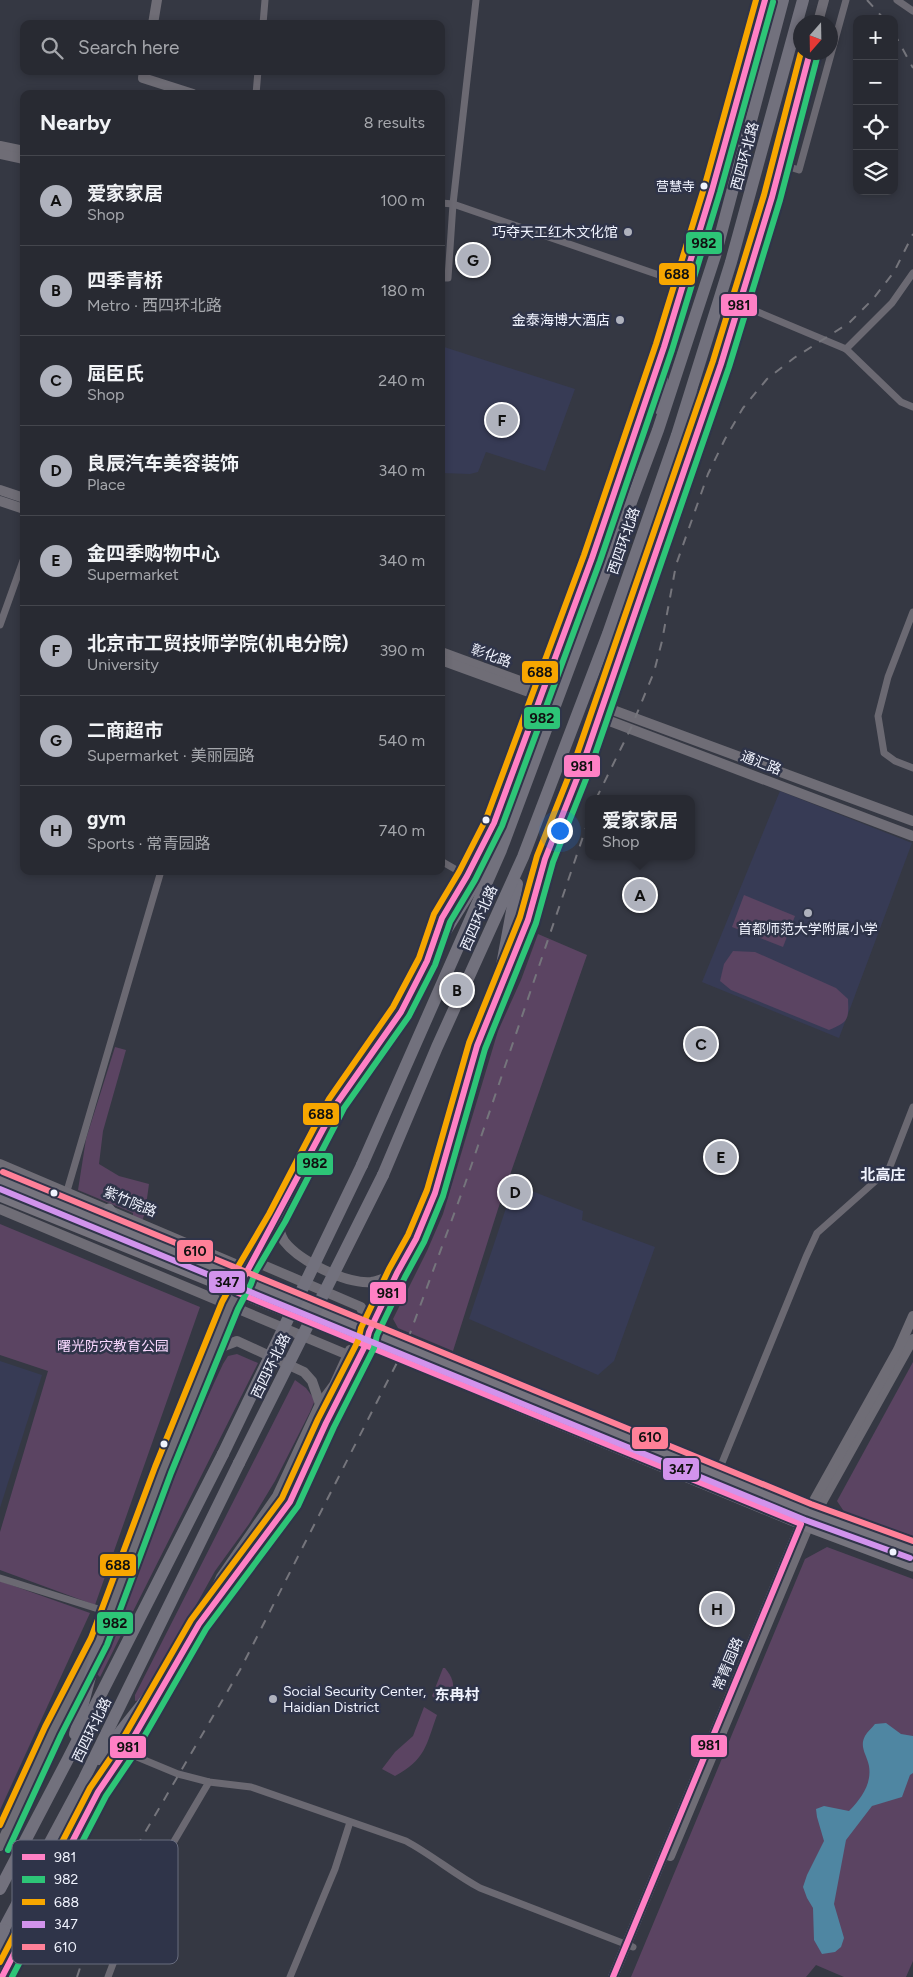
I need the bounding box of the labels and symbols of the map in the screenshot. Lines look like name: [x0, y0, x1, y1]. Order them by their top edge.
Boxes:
north arrow: [793, 15, 838, 60]
street label: 西四环北路: [728, 120, 762, 192]
place label: 营慧寺: [656, 179, 695, 194]
marker: 营慧寺: [699, 181, 709, 191]
place label: 巧夺天工红木文化馆: [492, 224, 618, 241]
marker: 巧夺天工红木文化馆: [622, 226, 634, 238]
line badge: 982: [685, 231, 723, 255]
text: 982: [692, 235, 716, 252]
pin: G: [457, 241, 489, 279]
line badge: 688: [658, 262, 696, 286]
text: 688: [664, 266, 690, 283]
line badge: 981: [720, 293, 758, 317]
text: 981: [728, 297, 750, 314]
place label: 金泰海博大酒店: [512, 312, 610, 329]
marker: 金泰海博大酒店: [614, 314, 626, 326]
pin: F: [486, 401, 518, 439]
street label: 西四环北路: [605, 505, 643, 577]
street label: 彰化路: [468, 641, 514, 671]
line badge: 688: [521, 660, 559, 684]
text: 688: [527, 664, 553, 681]
line badge: 982: [523, 706, 561, 730]
text: 982: [530, 710, 554, 727]
street label: 通汇路: [738, 748, 784, 778]
line badge: 981: [563, 754, 601, 778]
text: 981: [571, 758, 593, 775]
unlabelled marker: [481, 815, 491, 825]
your location: [547, 818, 573, 844]
pin: A: [624, 876, 656, 914]
street label: 西四环北路: [457, 883, 501, 953]
marker: 首都师范大学附属小学: [802, 907, 814, 919]
place label: 首都师范大学附属小学: [738, 921, 878, 938]
pin: B: [441, 971, 473, 1009]
pin: C: [685, 1025, 717, 1063]
line badge: 688: [302, 1102, 340, 1126]
text: 688: [308, 1106, 334, 1123]
pin: E: [705, 1138, 737, 1176]
line badge: 982: [296, 1152, 334, 1176]
text: 982: [303, 1155, 327, 1172]
district label: 北高庄: [860, 1166, 906, 1184]
pin: D: [499, 1173, 531, 1211]
street label: 紫竹院路: [101, 1183, 159, 1221]
unlabelled marker: [49, 1188, 59, 1198]
line badge: 610: [176, 1239, 214, 1263]
text: 610: [183, 1243, 207, 1260]
line badge: 347: [208, 1270, 246, 1294]
text: 347: [215, 1274, 239, 1291]
line badge: 981: [369, 1281, 407, 1305]
text: 981: [377, 1285, 399, 1302]
street label: 西四环北路: [248, 1331, 294, 1401]
park label: 曙光防灾教育公园: [57, 1338, 169, 1355]
line badge: 610: [631, 1426, 669, 1450]
text: 610: [638, 1429, 662, 1446]
unlabelled marker: [159, 1439, 169, 1449]
line badge: 347: [662, 1457, 700, 1481]
text: 347: [669, 1461, 693, 1478]
unlabelled marker: [888, 1547, 898, 1557]
line badge: 688: [99, 1553, 137, 1577]
text: 688: [105, 1557, 131, 1574]
pin: H: [701, 1590, 733, 1628]
line badge: 982: [96, 1611, 134, 1635]
text: 982: [103, 1615, 127, 1632]
street label: 常青园路: [709, 1635, 747, 1693]
place label: Social Security Center, Haidian District: [283, 1683, 426, 1716]
district label: 东冉村: [434, 1686, 480, 1704]
marker: Social Security Center, Haidian District: [267, 1693, 279, 1705]
street label: 西四环北路: [69, 1695, 115, 1765]
line badge: 981: [690, 1734, 728, 1758]
line badge: 981: [109, 1735, 147, 1759]
text: 981: [698, 1737, 720, 1754]
text: 981: [117, 1739, 139, 1756]
legend: [12, 1840, 178, 1964]
text: 981: [54, 1849, 76, 1866]
text: 982: [54, 1871, 78, 1888]
text: 688: [54, 1894, 79, 1911]
text: 347: [54, 1916, 78, 1933]
text: 610: [54, 1939, 77, 1956]

